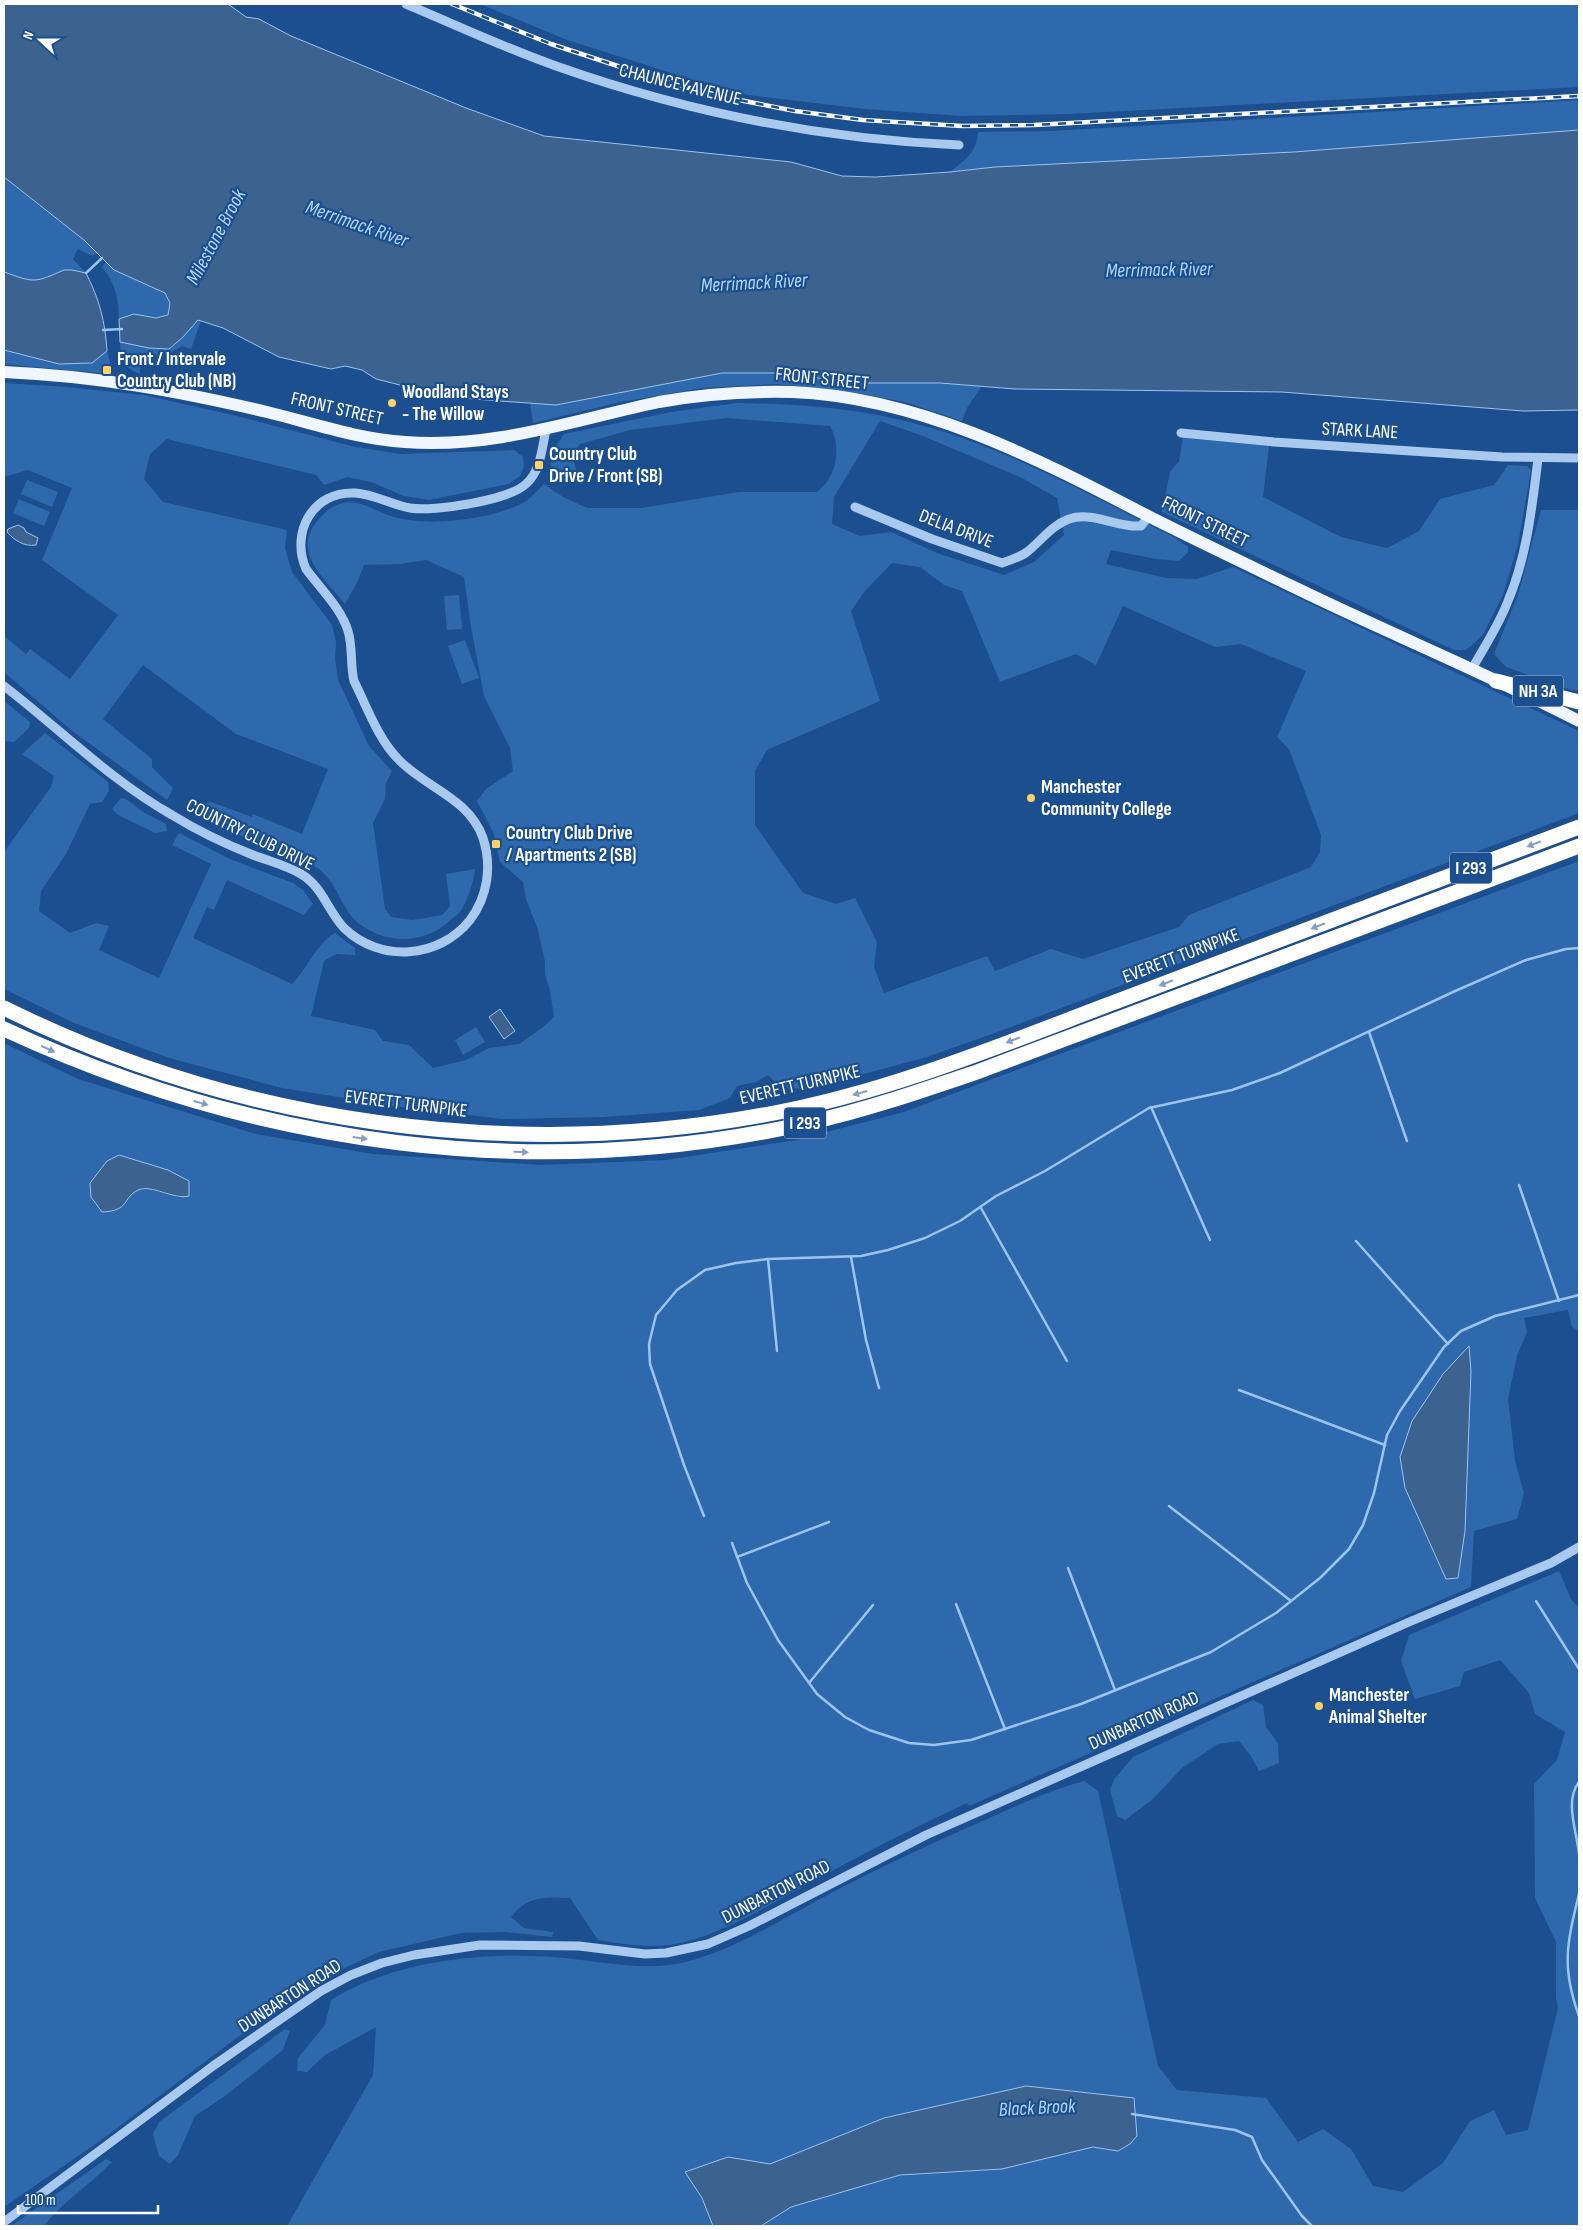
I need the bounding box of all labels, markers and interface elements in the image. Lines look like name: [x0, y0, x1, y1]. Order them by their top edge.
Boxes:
north arrow: [15, 15, 65, 65]
text: N: [19, 29, 38, 42]
street label: CHAUNCEY AVENUE: [617, 59, 743, 111]
water label: Milestone Brook: [181, 185, 251, 289]
water label: Merrimack River: [303, 195, 413, 253]
water label: Merrimack River: [1105, 257, 1214, 283]
water label: Merrimack River: [700, 268, 809, 298]
place label: Front / Intervale Country Club (NB): [117, 348, 236, 393]
street label: FRONT STREET: [774, 363, 870, 395]
marker: Front / Intervale Country Club (NB): [101, 364, 113, 376]
place label: Woodland Stays - The Willow: [402, 381, 509, 426]
street label: FRONT STREET: [289, 387, 386, 431]
marker: Woodland Stays - The Willow: [386, 397, 398, 409]
street label: STARK LANE: [1321, 418, 1399, 444]
place label: Country Club Drive / Front (SB): [549, 443, 662, 488]
marker: Country Club Drive / Front (SB): [533, 459, 545, 471]
street label: FRONT STREET: [1158, 491, 1252, 553]
street label: DELIA DRIVE: [916, 504, 996, 554]
road number: NH 3A: [1513, 676, 1563, 706]
place label: Manchester Community College: [1041, 776, 1172, 821]
marker: Manchester Community College: [1025, 792, 1037, 804]
street label: COUNTRY CLUB DRIVE: [182, 794, 318, 876]
place label: Country Club Drive / Apartments 2 (SB): [506, 822, 636, 867]
marker: Country Club Drive / Apartments 2 (SB): [490, 838, 502, 850]
one-way arrow: [1526, 840, 1541, 848]
road number: I 293: [1450, 852, 1492, 884]
one-way arrow: [1310, 922, 1325, 930]
street label: EVERETT TURNPIKE: [1119, 923, 1243, 989]
one-way arrow: [1158, 980, 1173, 987]
one-way arrow: [1006, 1037, 1021, 1044]
one-way arrow: [41, 1045, 55, 1053]
street label: EVERETT TURNPIKE: [737, 1060, 863, 1110]
street label: EVERETT TURNPIKE: [343, 1085, 469, 1123]
one-way arrow: [852, 1089, 867, 1097]
one-way arrow: [193, 1099, 209, 1107]
road number: I 293: [784, 1108, 826, 1138]
one-way arrow: [352, 1135, 368, 1143]
one-way arrow: [514, 1148, 530, 1156]
place label: Manchester Animal Shelter: [1328, 1684, 1427, 1729]
street label: DUNBARTON ROAD: [1085, 1686, 1203, 1756]
marker: Manchester Animal Shelter: [1313, 1700, 1325, 1712]
street label: DUNBARTON ROAD: [718, 1855, 834, 1929]
street label: DUNBARTON ROAD: [234, 1954, 346, 2038]
water label: Black Brook: [998, 2094, 1076, 2122]
scale bar: [18, 2182, 158, 2214]
text: 100 m: [25, 2191, 56, 2210]

